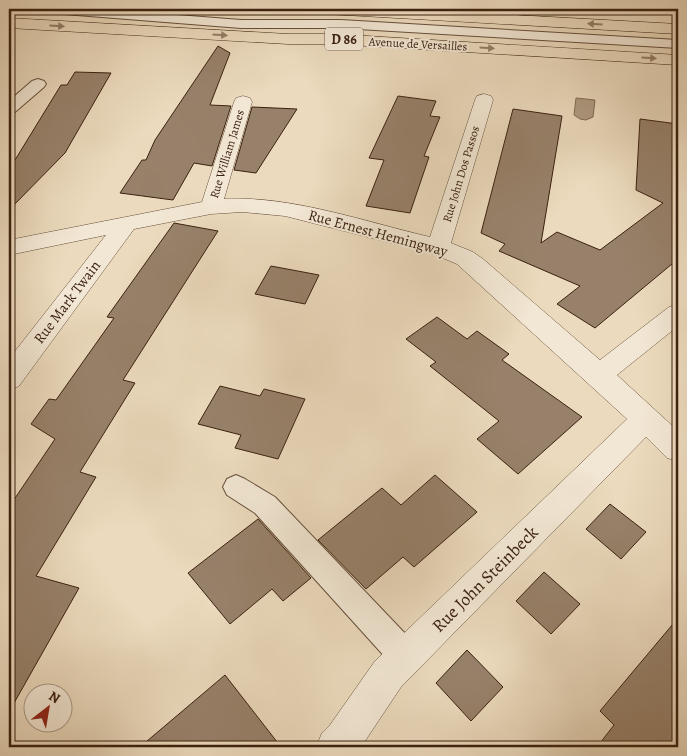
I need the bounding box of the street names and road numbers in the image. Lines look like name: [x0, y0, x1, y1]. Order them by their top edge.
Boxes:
road number: D 86: [325, 28, 363, 50]
street label: Avenue de Versailles: [367, 33, 468, 55]
street label: Rue William James: [206, 108, 248, 200]
street label: Rue John Dos Passos: [439, 124, 483, 224]
street label: Rue Ernest Hemingway: [306, 205, 450, 261]
street label: Rue Mark Twain: [29, 256, 105, 348]
street label: Rue John Steinbeck: [427, 521, 543, 637]

